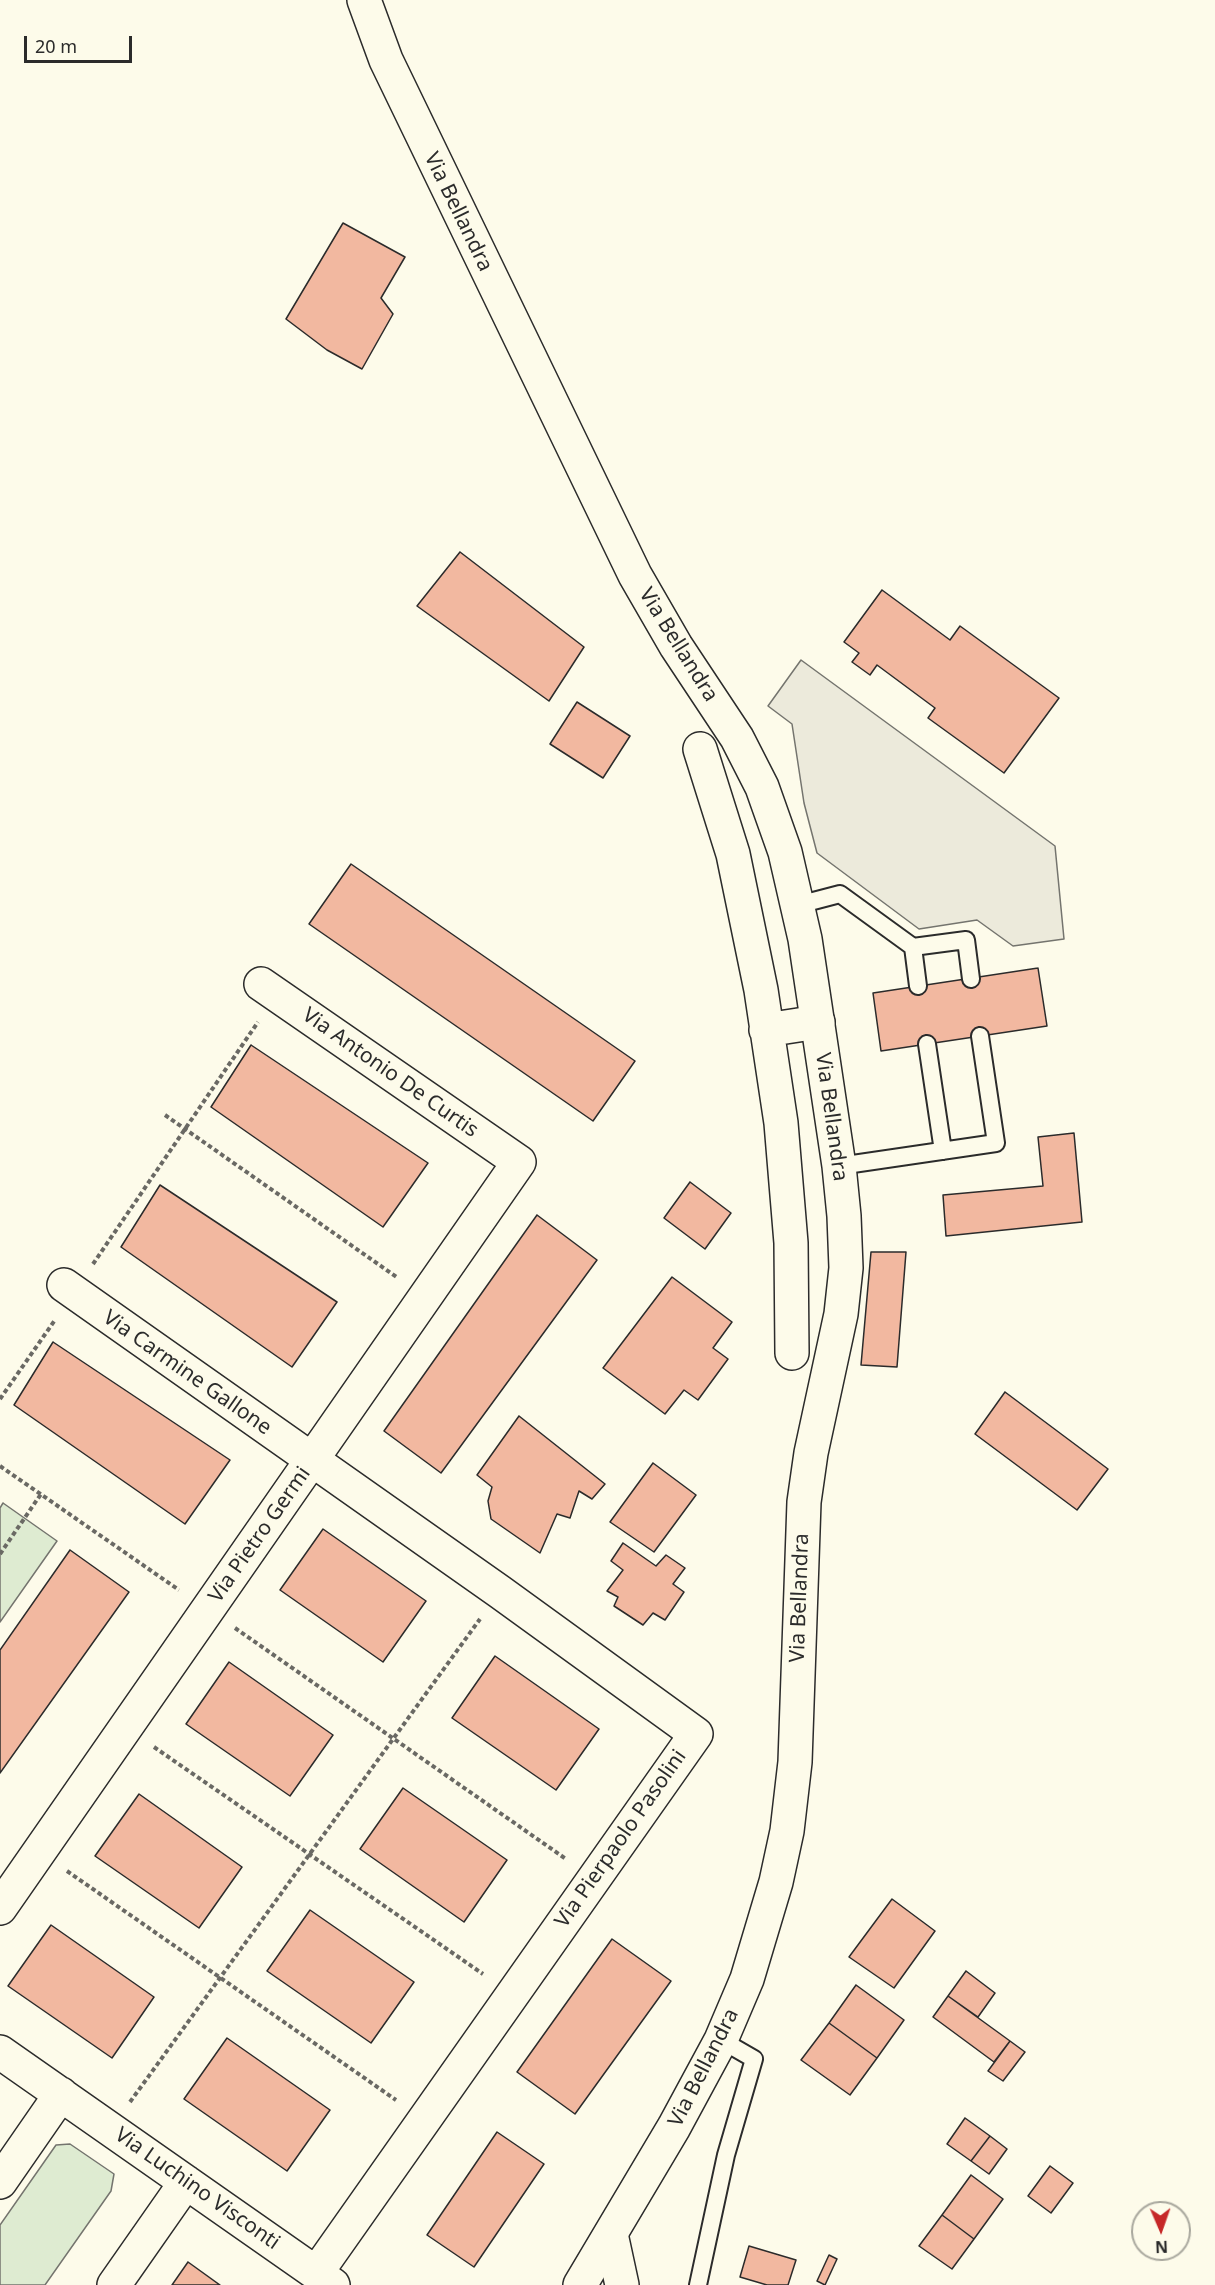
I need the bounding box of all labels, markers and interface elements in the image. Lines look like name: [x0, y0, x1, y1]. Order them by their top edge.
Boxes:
scale bar: [27, 24, 135, 62]
text: 20 m: [35, 34, 77, 58]
street label: Via Bellandra: [418, 148, 498, 276]
street label: Via Bellandra: [633, 583, 723, 707]
street label: Via Antonio De Curtis: [297, 1003, 483, 1143]
street label: Via Bellandra: [810, 1051, 852, 1183]
street label: Via Carmine Gallone: [98, 1305, 276, 1441]
street label: Via Pietro Germi: [204, 1462, 316, 1608]
street label: Via Bellandra: [785, 1533, 815, 1663]
street label: Via Pierpaolo Pasolini: [550, 1745, 692, 1933]
street label: Via Bellandra: [663, 2005, 745, 2131]
street label: Via Luchino Visconti: [110, 2123, 284, 2255]
north arrow: [1131, 2201, 1191, 2261]
text: N: [1155, 2236, 1168, 2258]

